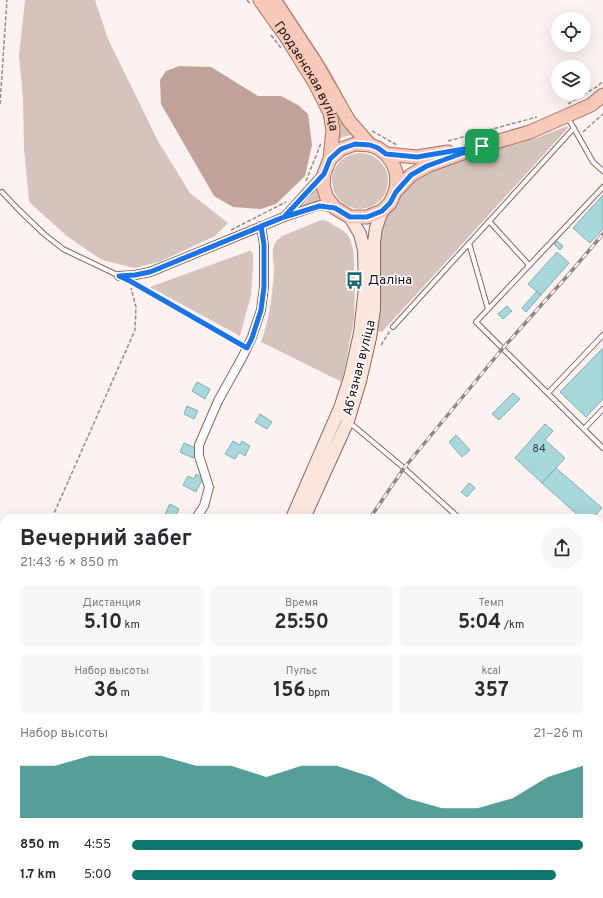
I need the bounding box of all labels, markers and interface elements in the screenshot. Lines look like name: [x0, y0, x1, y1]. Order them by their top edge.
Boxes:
map controls: [551, 12, 591, 100]
button: locate: [551, 12, 591, 52]
street label: Гродзенская вуліца: [270, 19, 341, 132]
button: layers: [551, 60, 591, 100]
pin: [465, 129, 499, 163]
icon: arrive: [471, 135, 493, 157]
bus stop icon: Даліна: [345, 271, 365, 291]
place label: Даліна: [368, 273, 412, 289]
street label: Абʼязная вуліца: [340, 318, 380, 418]
house number: 84: [532, 442, 546, 456]
text: Вечерний забег: [20, 526, 192, 553]
button: share: [541, 527, 583, 569]
text: 21:43 · 6 × 850 m: [20, 555, 118, 571]
text: Дистанция: [83, 596, 141, 610]
text: Время: [285, 596, 318, 610]
text: Темп: [479, 596, 504, 610]
text: 5.10: [84, 610, 122, 636]
text: 25:50: [274, 610, 329, 636]
text: 5:04: [458, 610, 501, 636]
text: km: [122, 618, 140, 632]
text: /km: [501, 618, 524, 632]
text: Набор высоты: [75, 664, 149, 678]
text: Пульс: [286, 664, 317, 678]
text: kcal: [481, 664, 501, 678]
text: 36: [94, 678, 118, 704]
text: 156: [273, 678, 306, 704]
text: 357: [474, 678, 509, 704]
text: m: [118, 686, 130, 700]
text: bpm: [306, 686, 330, 700]
text: Набор высоты: [20, 726, 108, 742]
text: 21–26 m: [533, 726, 583, 742]
text: 850 m: [20, 837, 59, 853]
text: 4:55: [84, 837, 111, 853]
text: 1.7 km: [20, 867, 56, 883]
text: 5:00: [84, 867, 112, 883]

